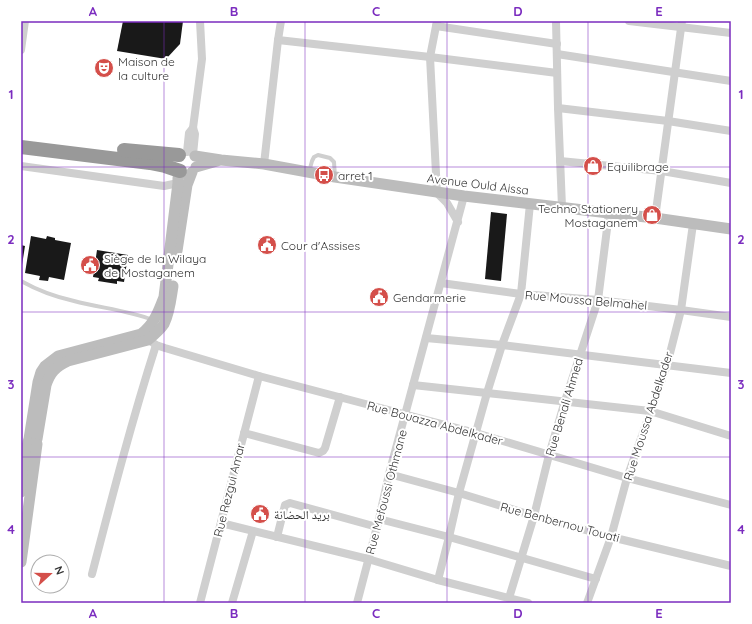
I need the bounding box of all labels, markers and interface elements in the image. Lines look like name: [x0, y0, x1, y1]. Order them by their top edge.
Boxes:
text: A: [89, 3, 98, 19]
text: B: [230, 3, 238, 19]
text: C: [372, 3, 380, 19]
text: D: [513, 3, 523, 19]
text: E: [655, 3, 663, 19]
place label: Maison de la culture: [118, 54, 175, 83]
theatre icon: Maison de la culture: [93, 57, 115, 79]
text: 1: [8, 86, 14, 102]
text: 1: [738, 86, 744, 102]
shop icon: Equilibrage: [582, 155, 604, 177]
place label: Equilibrage: [607, 159, 669, 174]
bus stop icon: arret 1: [313, 164, 335, 186]
place label: arret 1: [338, 168, 373, 183]
street label: Avenue Ould Aissa: [426, 170, 530, 198]
place label: Techno Stationery Mostaganem: [538, 201, 638, 230]
shop icon: Techno Stationery Mostaganem: [641, 204, 663, 226]
text: 2: [7, 231, 15, 247]
text: 2: [737, 231, 745, 247]
public building icon: Cour d'Assises: [256, 234, 278, 256]
place label: Cour d'Assises: [281, 238, 360, 253]
place label: Siège de la Wilaya de Mostaganem: [104, 251, 206, 280]
public building icon: Siège de la Wilaya de Mostaganem: [79, 254, 101, 276]
public building icon: Gendarmerie: [368, 286, 390, 308]
street label: Rue Moussa Belmahel: [524, 287, 648, 313]
place label: Gendarmerie: [393, 290, 466, 305]
street label: Rue Moussa Abdelkader: [620, 349, 676, 482]
street label: Rue Benali Ahmed: [542, 356, 586, 458]
text: 3: [8, 376, 15, 392]
text: 3: [738, 376, 745, 392]
street label: Rue Bouazza Abdelkader: [365, 398, 505, 448]
street label: Rue Mefoussi Othmane: [362, 428, 410, 556]
street label: Rue Rezgui Amar: [210, 441, 248, 538]
street label: Rue Benbernou Touati: [499, 499, 621, 545]
public building icon: بريد الحضانة: [249, 503, 271, 525]
place label: بريد الحضانة: [274, 507, 330, 522]
text: 4: [7, 521, 15, 537]
text: 4: [737, 521, 745, 537]
north arrow: [30, 554, 70, 594]
text: N: [51, 564, 67, 577]
text: A: [89, 605, 98, 621]
text: B: [230, 605, 238, 621]
text: C: [372, 605, 380, 621]
text: D: [513, 605, 523, 621]
text: E: [655, 605, 663, 621]

